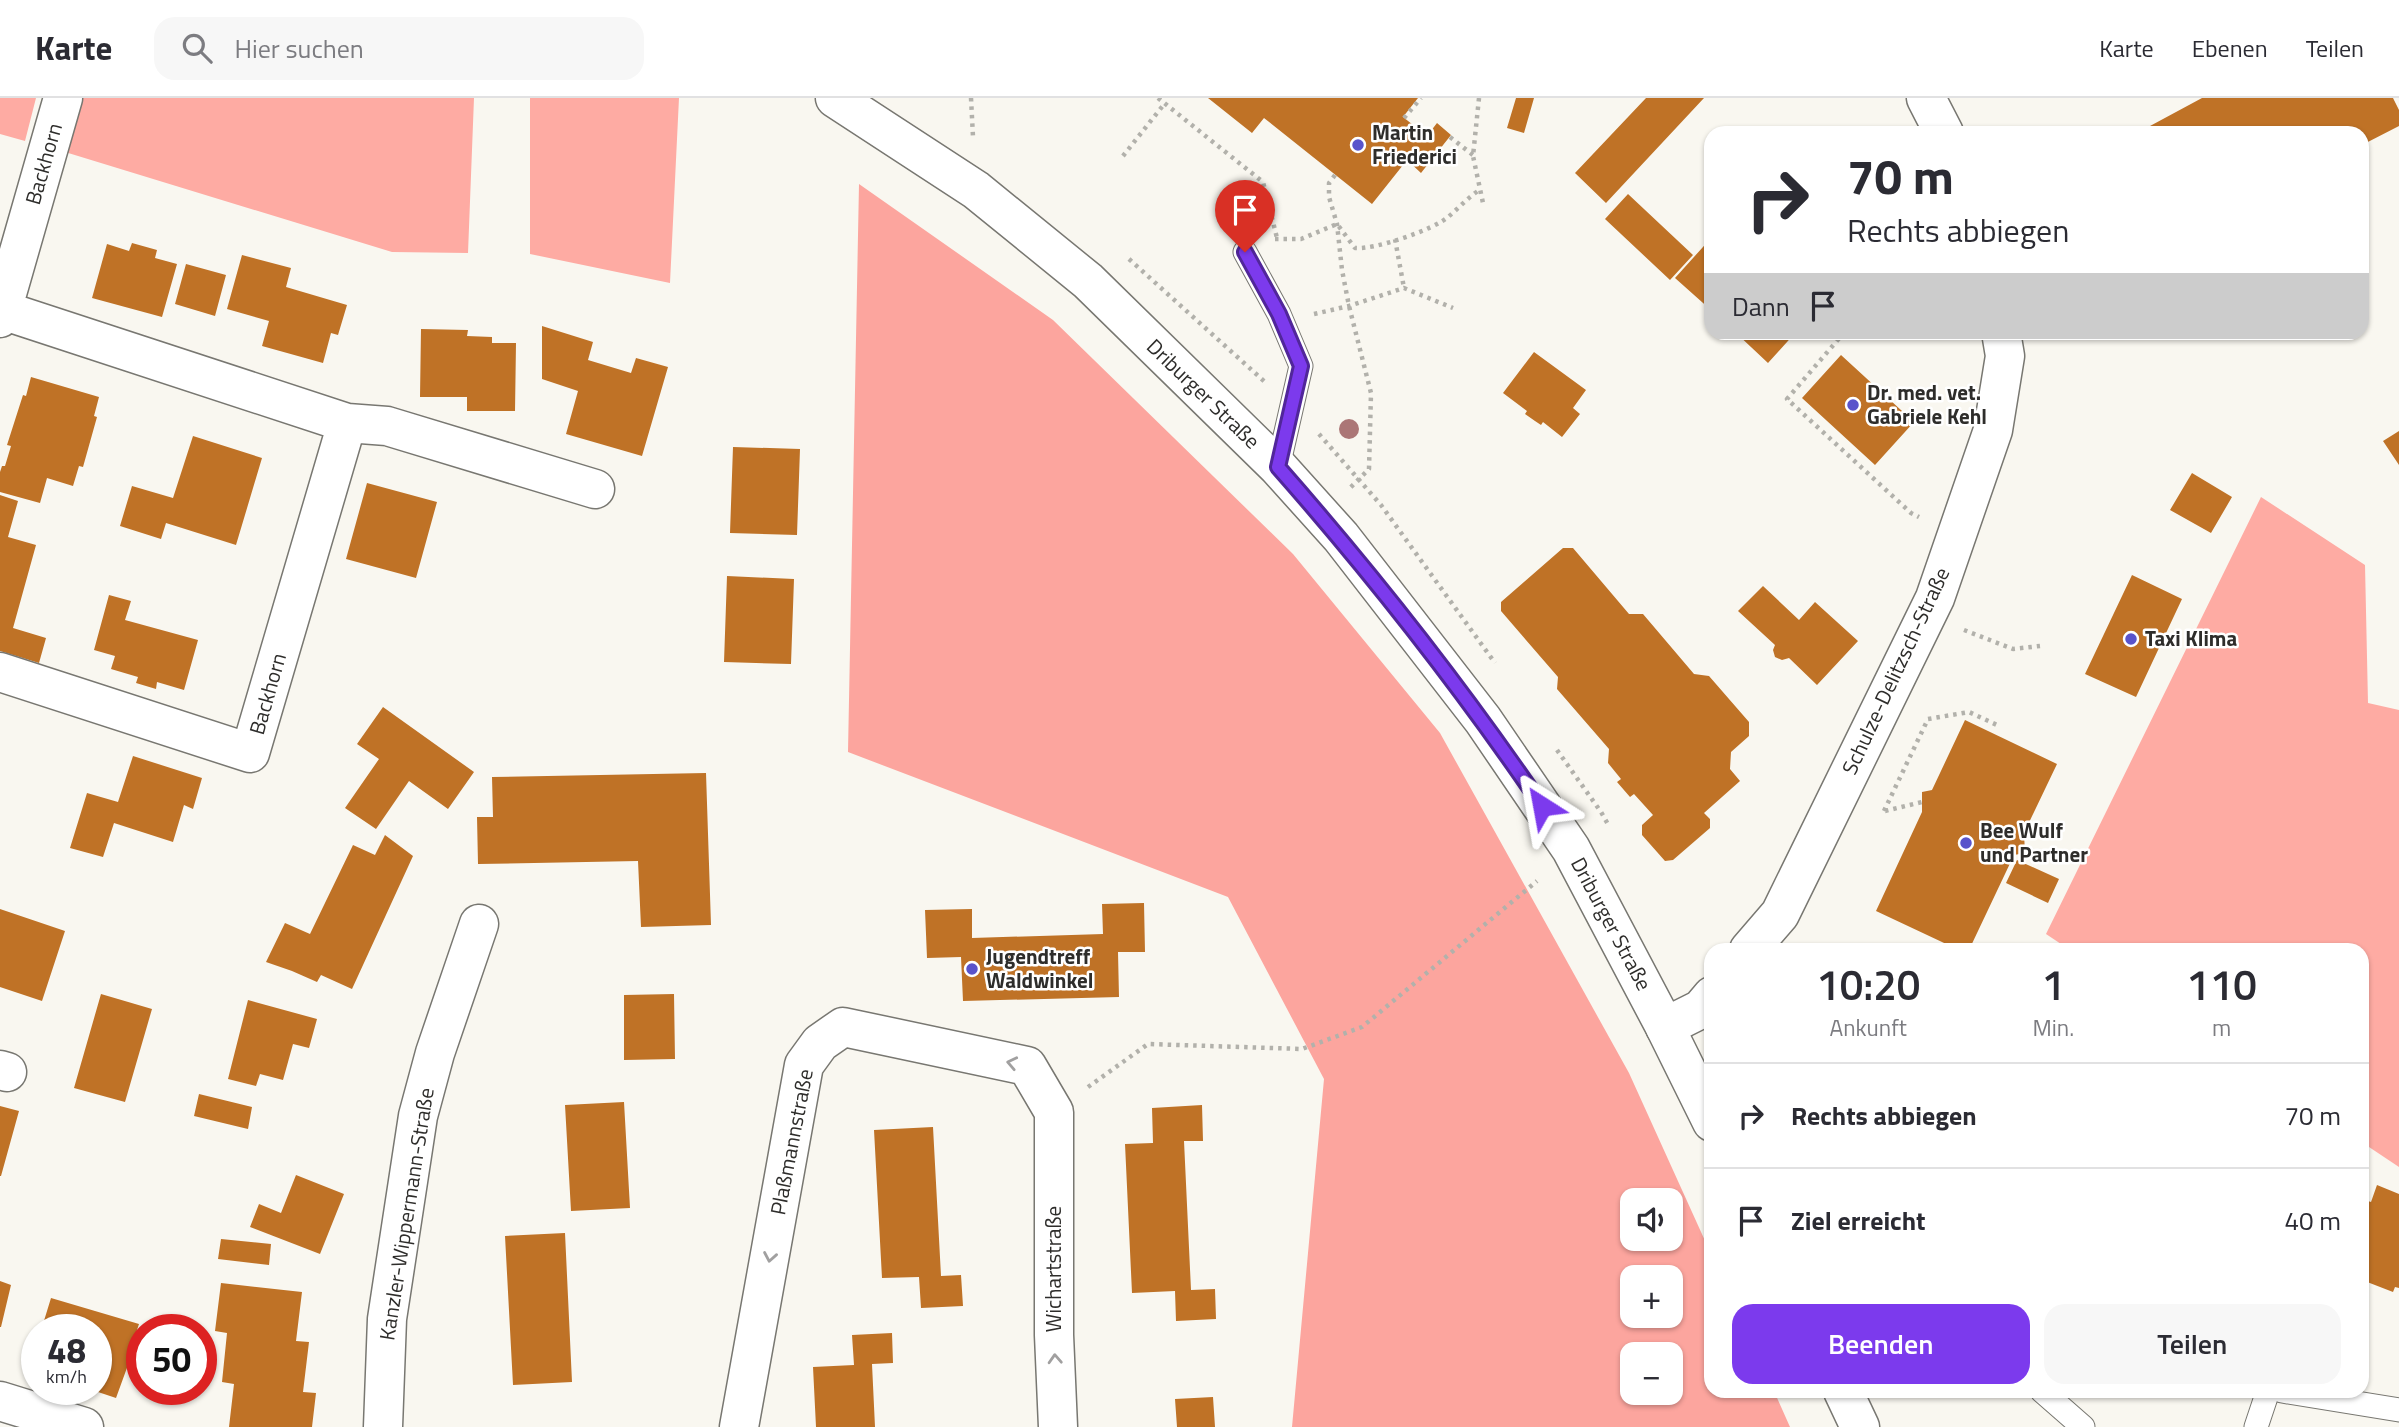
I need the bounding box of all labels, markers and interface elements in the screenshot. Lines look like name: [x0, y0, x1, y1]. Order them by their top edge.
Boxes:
search box: [154, 17, 644, 80]
text: Karte: [35, 23, 112, 73]
icon: search: [178, 29, 216, 67]
text: Hier suchen: [234, 29, 364, 68]
text: Karte: [2099, 30, 2154, 66]
text: Ebenen: [2192, 30, 2268, 66]
text: Teilen: [2306, 30, 2364, 66]
place label: Martin Friederici: [1372, 116, 1457, 172]
street label: Backhorn: [16, 119, 70, 208]
marker: Martin Friederici: [1350, 137, 1366, 153]
text: 70 m: [1847, 138, 1954, 213]
icon: right: [1732, 154, 1823, 245]
pin: [1215, 180, 1275, 252]
icon: arrive: [1226, 191, 1264, 229]
text: Rechts abbiegen: [1847, 206, 2069, 254]
text: Dann: [1732, 287, 1790, 326]
icon: arrive: [1804, 287, 1842, 325]
street label: Driburger Straße: [1140, 331, 1268, 456]
place label: Dr. med. vet. Gabriele Kehl: [1867, 376, 1987, 432]
marker: Dr. med. vet. Gabriele Kehl: [1845, 397, 1861, 413]
street label: Schulze-Delitzsch-Straße: [1833, 562, 1957, 780]
place label: Taxi Klima: [2145, 622, 2237, 654]
marker: Taxi Klima: [2123, 631, 2139, 647]
street label: Backhorn: [240, 649, 294, 738]
position arrow: [1505, 769, 1579, 843]
place label: Bee Wulf und Partner: [1980, 814, 2088, 870]
marker: Bee Wulf und Partner: [1958, 835, 1974, 851]
street label: Driburger Straße: [1563, 851, 1661, 996]
place label: Jugendtreff Waldwinkel: [986, 940, 1093, 996]
text: 10:20: [1816, 952, 1920, 1016]
text: 1: [2042, 952, 2065, 1016]
text: 110: [2186, 952, 2257, 1016]
marker: Jugendtreff Waldwinkel: [964, 961, 980, 977]
text: Ankunft: [1830, 1010, 1907, 1045]
text: Min.: [2032, 1010, 2074, 1045]
text: m: [2212, 1010, 2231, 1045]
one-way arrow: [1006, 1056, 1018, 1071]
street label: Plaßmannstraße: [761, 1066, 821, 1218]
street label: Kanzler-Wippermann-Straße: [370, 1085, 442, 1342]
text: Rechts abbiegen: [1791, 1096, 1977, 1135]
text: 70 m: [2284, 1096, 2341, 1135]
icon: right: [1732, 1097, 1770, 1135]
map controls: [1620, 1188, 1683, 1405]
button: sound: [1620, 1188, 1683, 1251]
text: Ziel erreicht: [1791, 1201, 1926, 1240]
text: 40 m: [2284, 1201, 2341, 1240]
icon: arrive: [1732, 1202, 1770, 1240]
street label: Wichartstraße: [1037, 1206, 1069, 1332]
one-way arrow: [763, 1250, 778, 1262]
button: +: [1620, 1265, 1683, 1328]
button: Beenden: [1732, 1304, 2030, 1384]
button: Teilen: [2044, 1304, 2341, 1384]
speed limit sign: 50: [126, 1314, 217, 1405]
text: 48: [47, 1323, 86, 1377]
button: −: [1620, 1342, 1683, 1405]
one-way arrow: [1047, 1353, 1062, 1364]
text: km/h: [46, 1363, 87, 1390]

